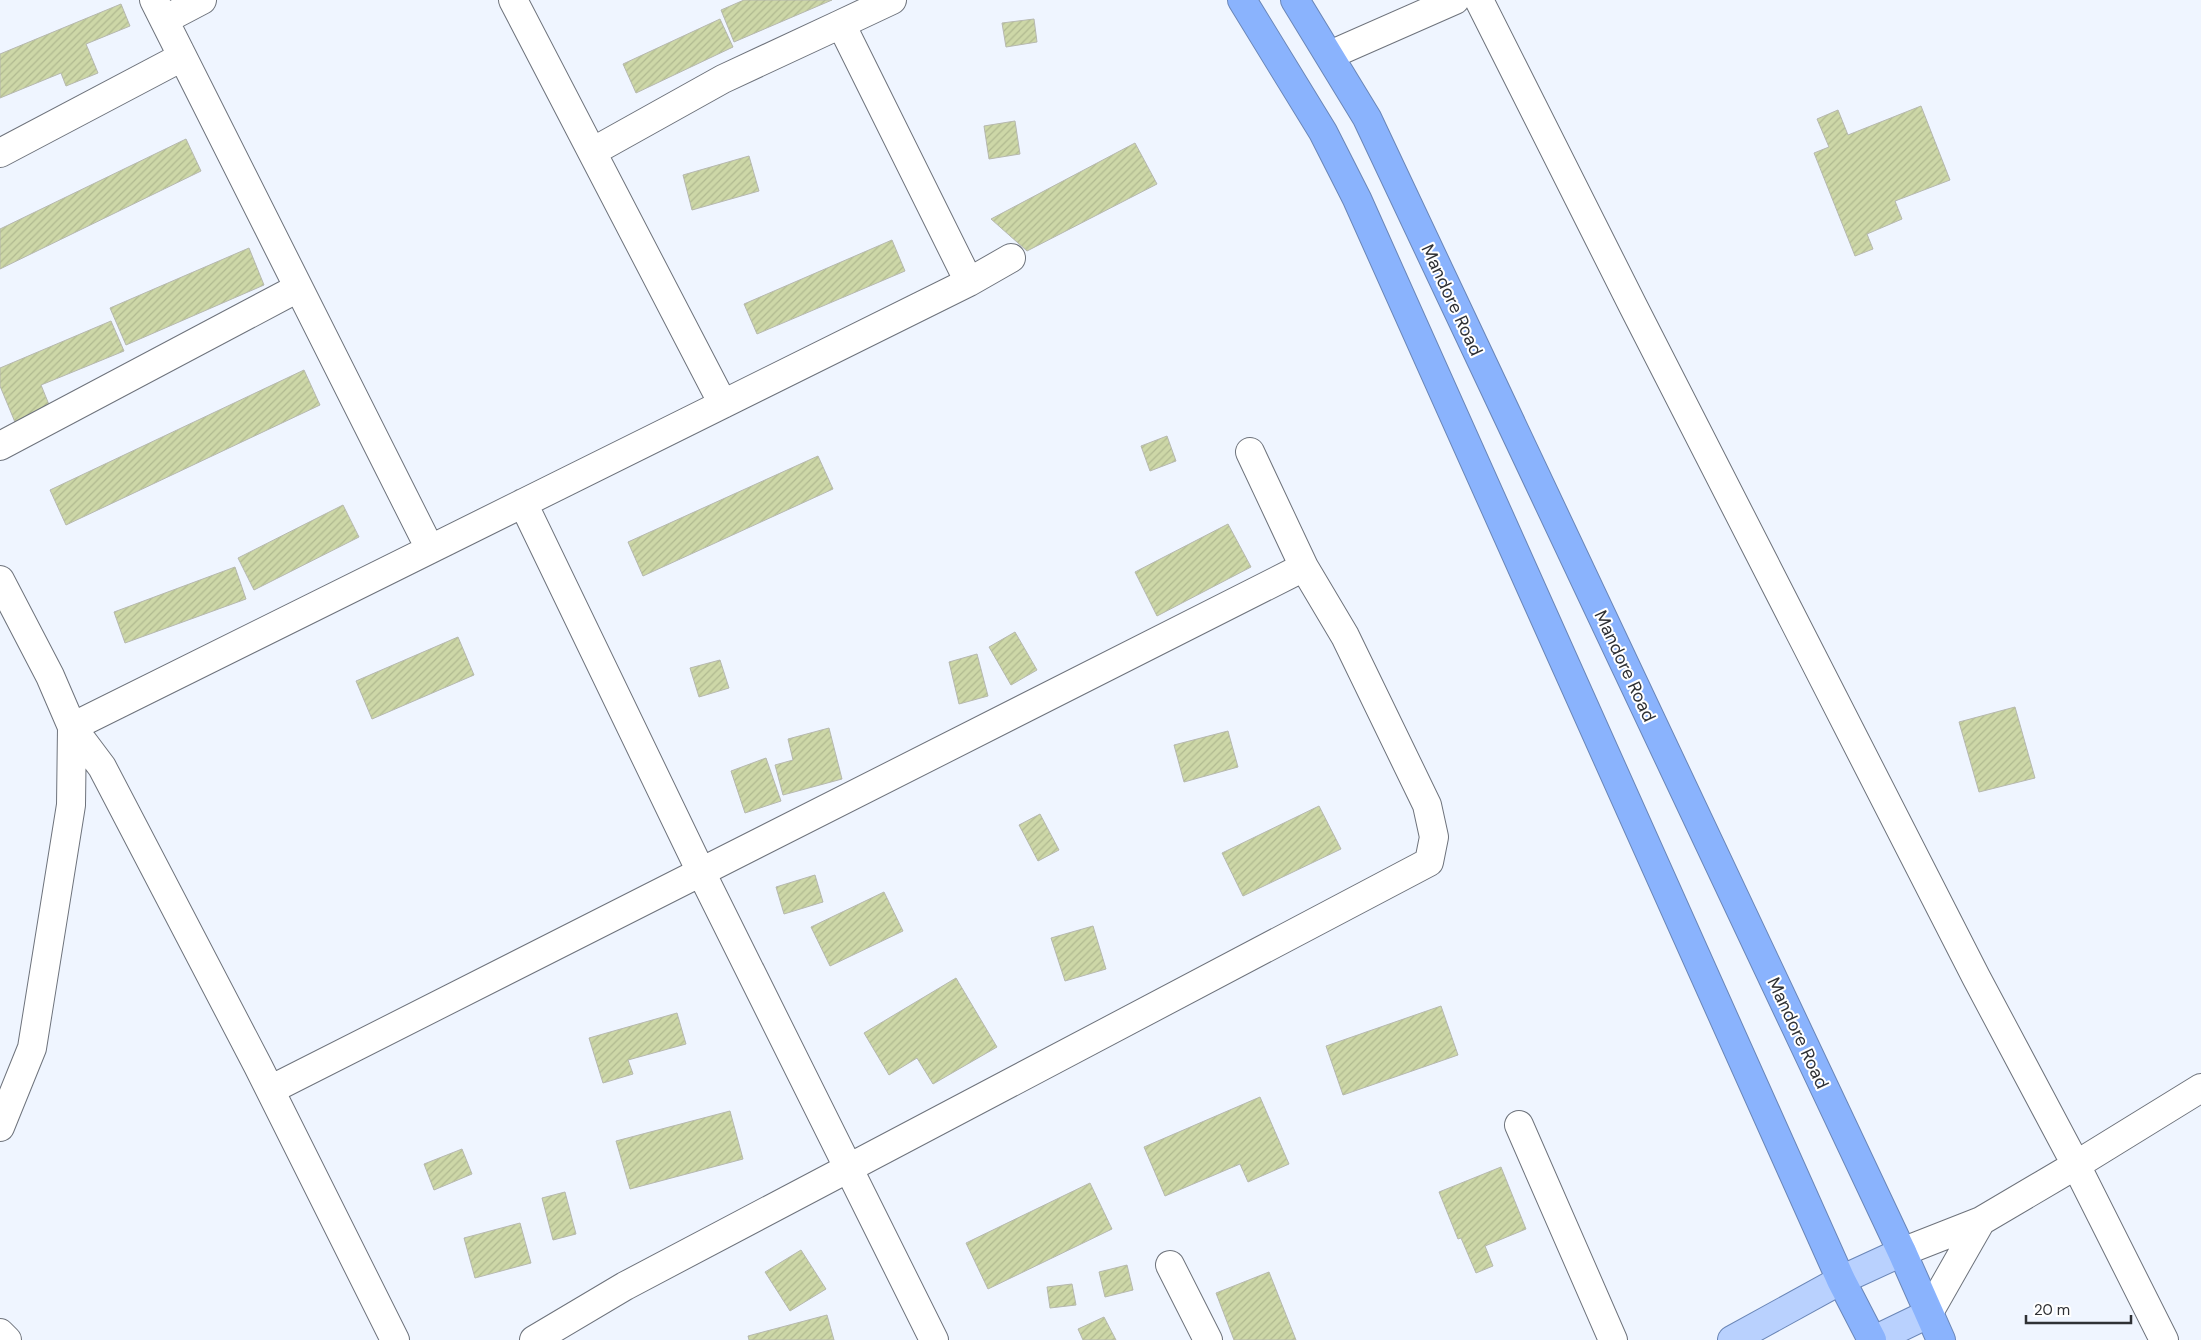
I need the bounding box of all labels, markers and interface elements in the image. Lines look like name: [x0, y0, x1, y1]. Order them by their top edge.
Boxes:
street label: Mandore Road: [1416, 240, 1488, 360]
street label: Mandore Road: [1589, 606, 1661, 726]
street label: Mandore Road: [1762, 973, 1834, 1093]
scale bar: [2026, 1292, 2131, 1324]
text: 20 m: [2034, 1300, 2070, 1320]

